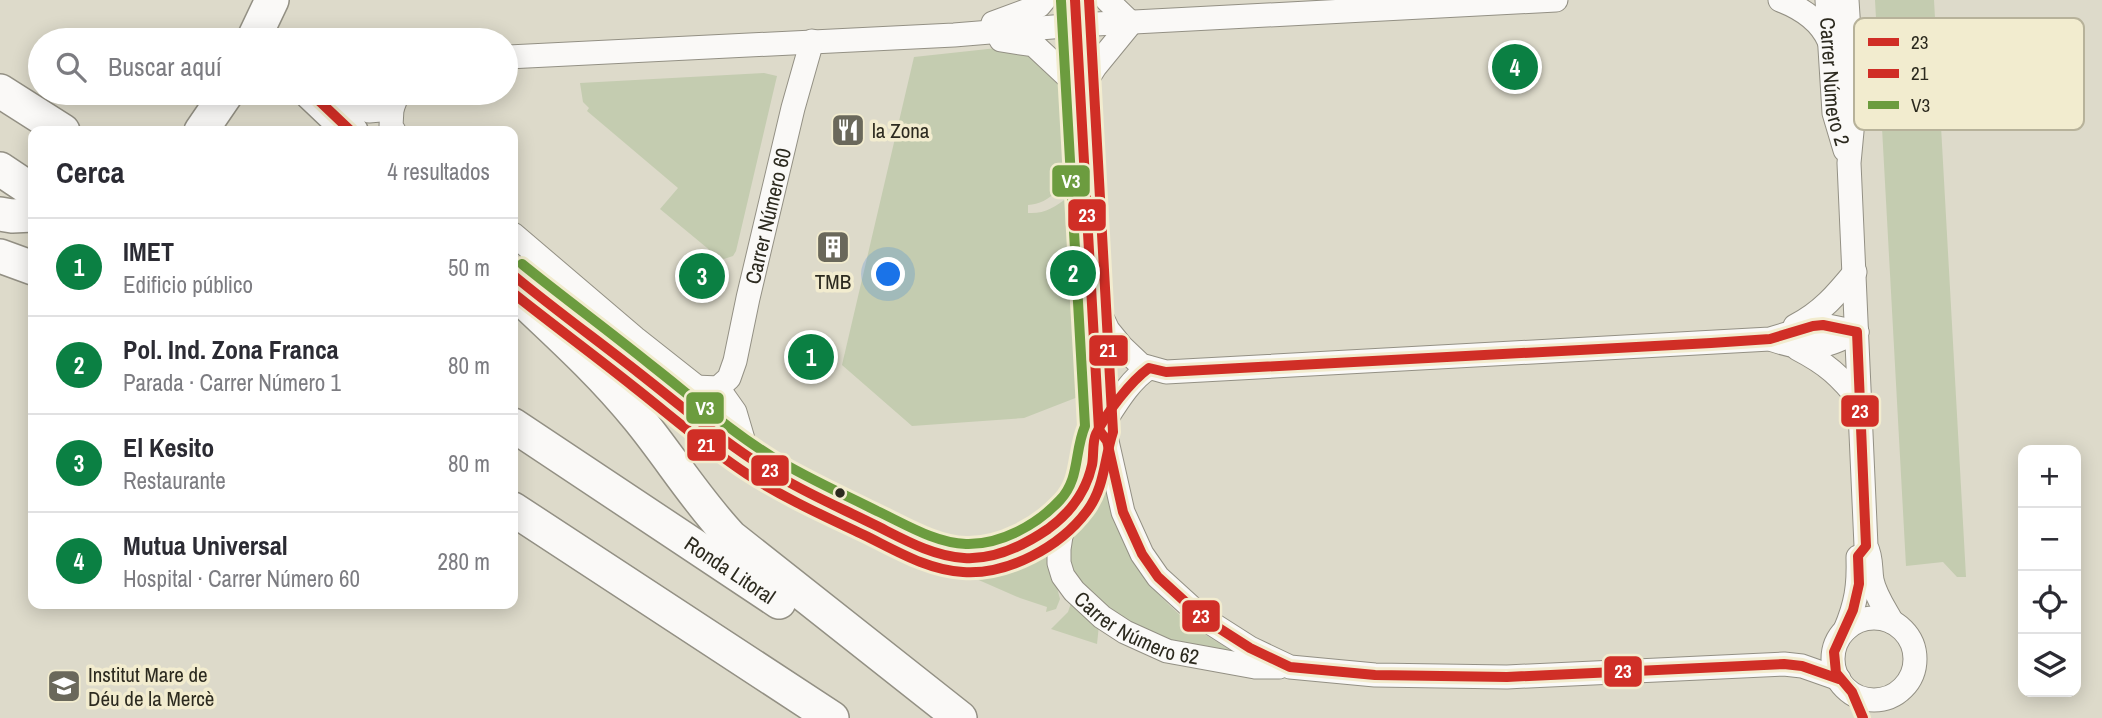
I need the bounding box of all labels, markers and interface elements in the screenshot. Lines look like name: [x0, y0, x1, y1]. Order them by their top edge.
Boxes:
street label: Carrer Número 2: [1814, 16, 1857, 149]
legend: [1854, 18, 2084, 130]
search box: [28, 28, 518, 105]
text: 23: [1911, 29, 1928, 55]
pin: 4: [1492, 41, 1538, 93]
icon: search: [52, 48, 90, 86]
text: Buscar aquí: [108, 49, 222, 84]
text: 21: [1911, 60, 1929, 86]
text: V3: [1911, 92, 1930, 118]
restaurant icon: la Zona: [829, 111, 867, 149]
place label: la Zona: [872, 116, 930, 145]
street label: Carrer Número 60: [737, 145, 798, 287]
text: Cerca: [56, 152, 124, 192]
text: 4 resultados: [387, 156, 490, 187]
line badge: V3: [1051, 164, 1091, 198]
text: V3: [1061, 168, 1081, 194]
line badge: 23: [1067, 198, 1107, 232]
text: 23: [1078, 202, 1096, 228]
building icon: TMB: [814, 228, 852, 266]
text: IMET: [123, 234, 174, 269]
pin: 2: [1050, 247, 1096, 299]
pin: 3: [679, 250, 725, 302]
text: 1: [74, 252, 84, 283]
text: 50 m: [448, 252, 490, 283]
your location: [871, 257, 905, 291]
place label: TMB: [815, 267, 851, 296]
text: Edificio público: [123, 269, 253, 300]
pin: 1: [788, 331, 834, 383]
text: Pol. Ind. Zona Franca: [123, 332, 339, 367]
line badge: 21: [1088, 334, 1129, 367]
text: 21: [1099, 337, 1117, 363]
text: 2: [74, 350, 84, 381]
text: 80 m: [448, 350, 490, 381]
text: Parada · Carrer Número 1: [123, 367, 341, 398]
line badge: V3: [685, 391, 725, 425]
line badge: 23: [1840, 394, 1880, 428]
text: V3: [695, 395, 715, 421]
text: 23: [1851, 398, 1869, 424]
line badge: 21: [686, 428, 727, 462]
text: El Kesito: [123, 430, 214, 465]
text: 21: [697, 432, 715, 458]
map controls: [2018, 445, 2081, 697]
button: +: [2018, 445, 2081, 508]
text: 3: [74, 448, 84, 479]
text: 80 m: [448, 448, 490, 479]
line badge: 23: [750, 454, 790, 487]
text: 23: [761, 457, 779, 483]
text: Restaurante: [123, 465, 226, 496]
unlabelled marker: [833, 486, 847, 500]
button: −: [2018, 508, 2081, 571]
text: Mutua Universal: [123, 528, 288, 563]
street label: Ronda Litoral: [679, 529, 781, 610]
text: 4: [74, 546, 84, 577]
text: 280 m: [438, 546, 490, 577]
text: Hospital · Carrer Número 60: [123, 563, 360, 594]
button: locate: [2018, 571, 2081, 634]
street label: Carrer Número 62: [1068, 584, 1202, 671]
line badge: 23: [1181, 599, 1221, 633]
text: 23: [1192, 603, 1210, 629]
button: layers: [2018, 634, 2081, 697]
line badge: 23: [1603, 655, 1643, 688]
text: 23: [1614, 658, 1632, 684]
place label: Institut Mare de Déu de la Mercè: [88, 660, 214, 713]
school or university icon: Institut Mare de Déu de la Mercè: [45, 667, 83, 705]

